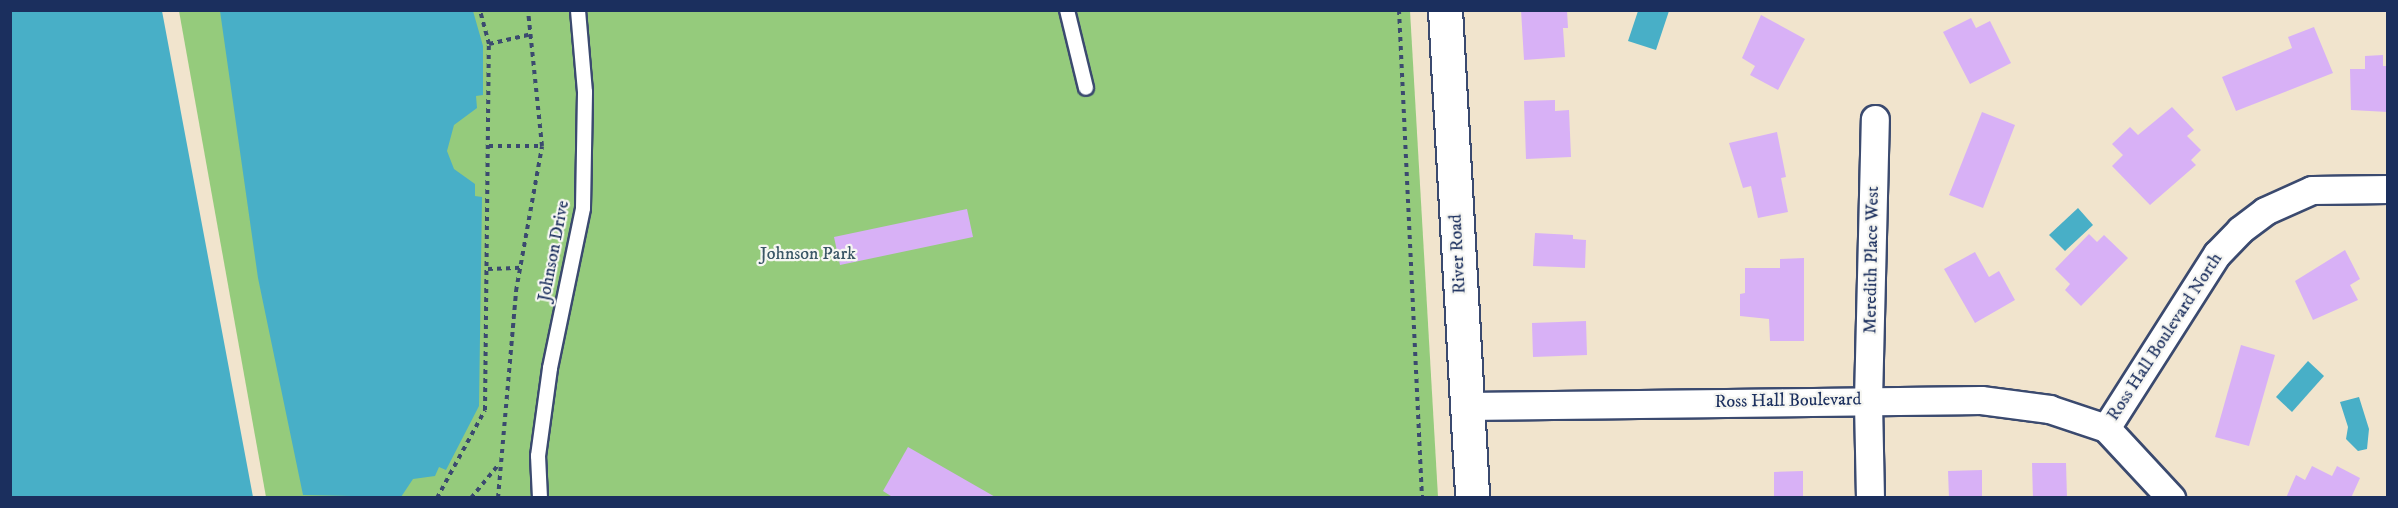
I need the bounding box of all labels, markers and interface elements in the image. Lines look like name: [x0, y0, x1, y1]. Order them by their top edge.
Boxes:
street label: Meredith Place West: [1860, 186, 1884, 334]
street label: Johnson Drive: [534, 199, 574, 303]
street label: River Road: [1445, 214, 1471, 294]
park label: Johnson Park: [760, 243, 856, 265]
street label: Ross Hall Boulevard North: [2103, 249, 2227, 425]
street label: Ross Hall Boulevard: [1714, 389, 1862, 413]

